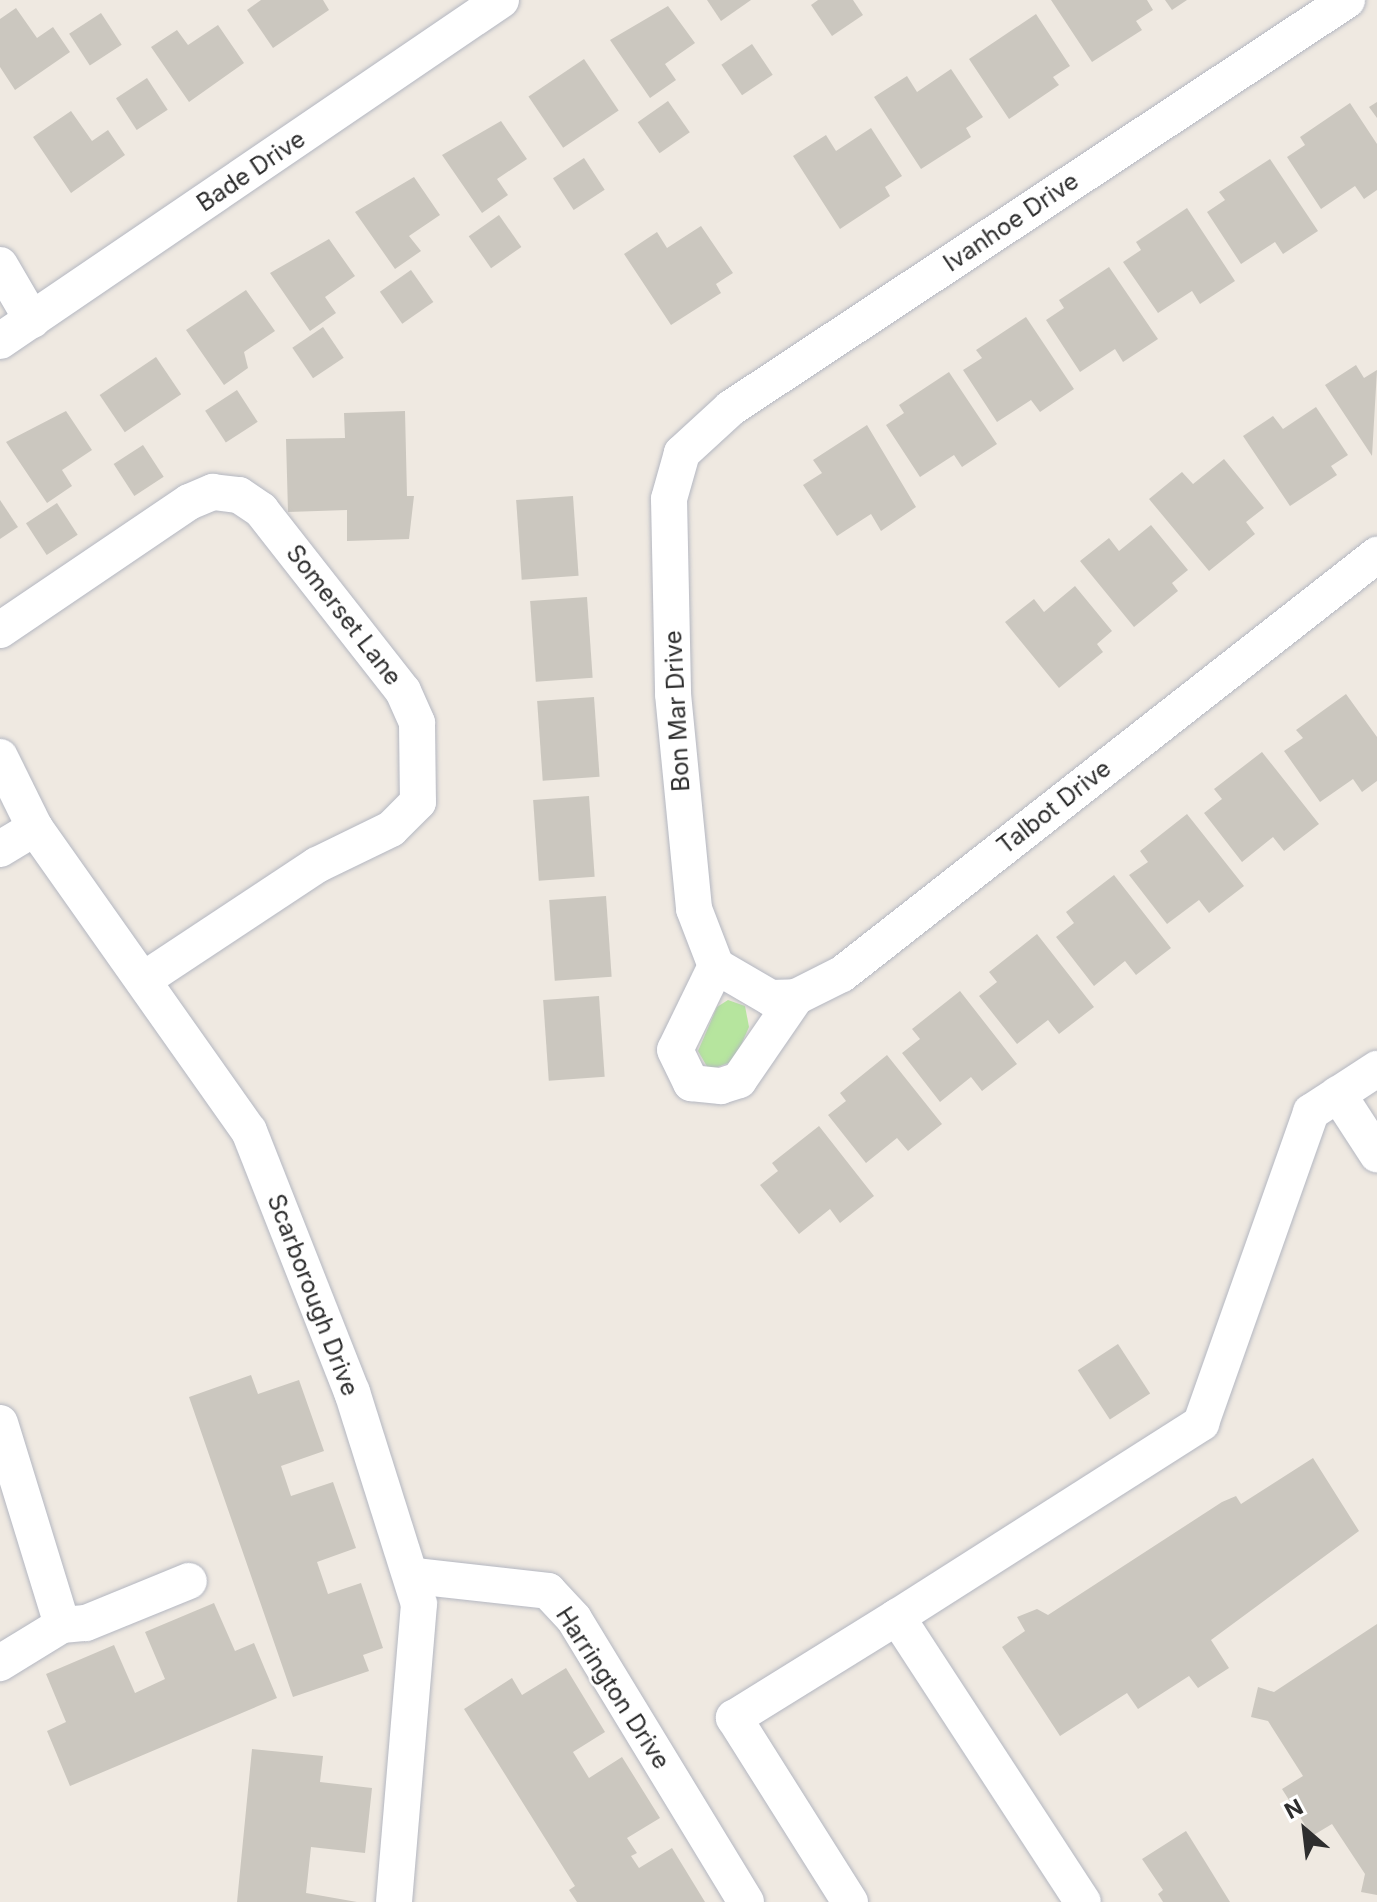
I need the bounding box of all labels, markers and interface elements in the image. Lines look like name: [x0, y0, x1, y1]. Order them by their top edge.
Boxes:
street label: Bade Drive: [191, 124, 311, 218]
street label: Ivanhoe Drive: [938, 166, 1084, 278]
street label: Somerset Lane: [280, 539, 408, 691]
street label: Bon Mar Drive: [658, 630, 696, 792]
street label: Talbot Drive: [991, 754, 1117, 860]
street label: Scarborough Drive: [261, 1190, 365, 1400]
street label: Harrington Drive: [550, 1602, 676, 1774]
north arrow: [1265, 1790, 1345, 1870]
text: N: [1280, 1793, 1307, 1824]

